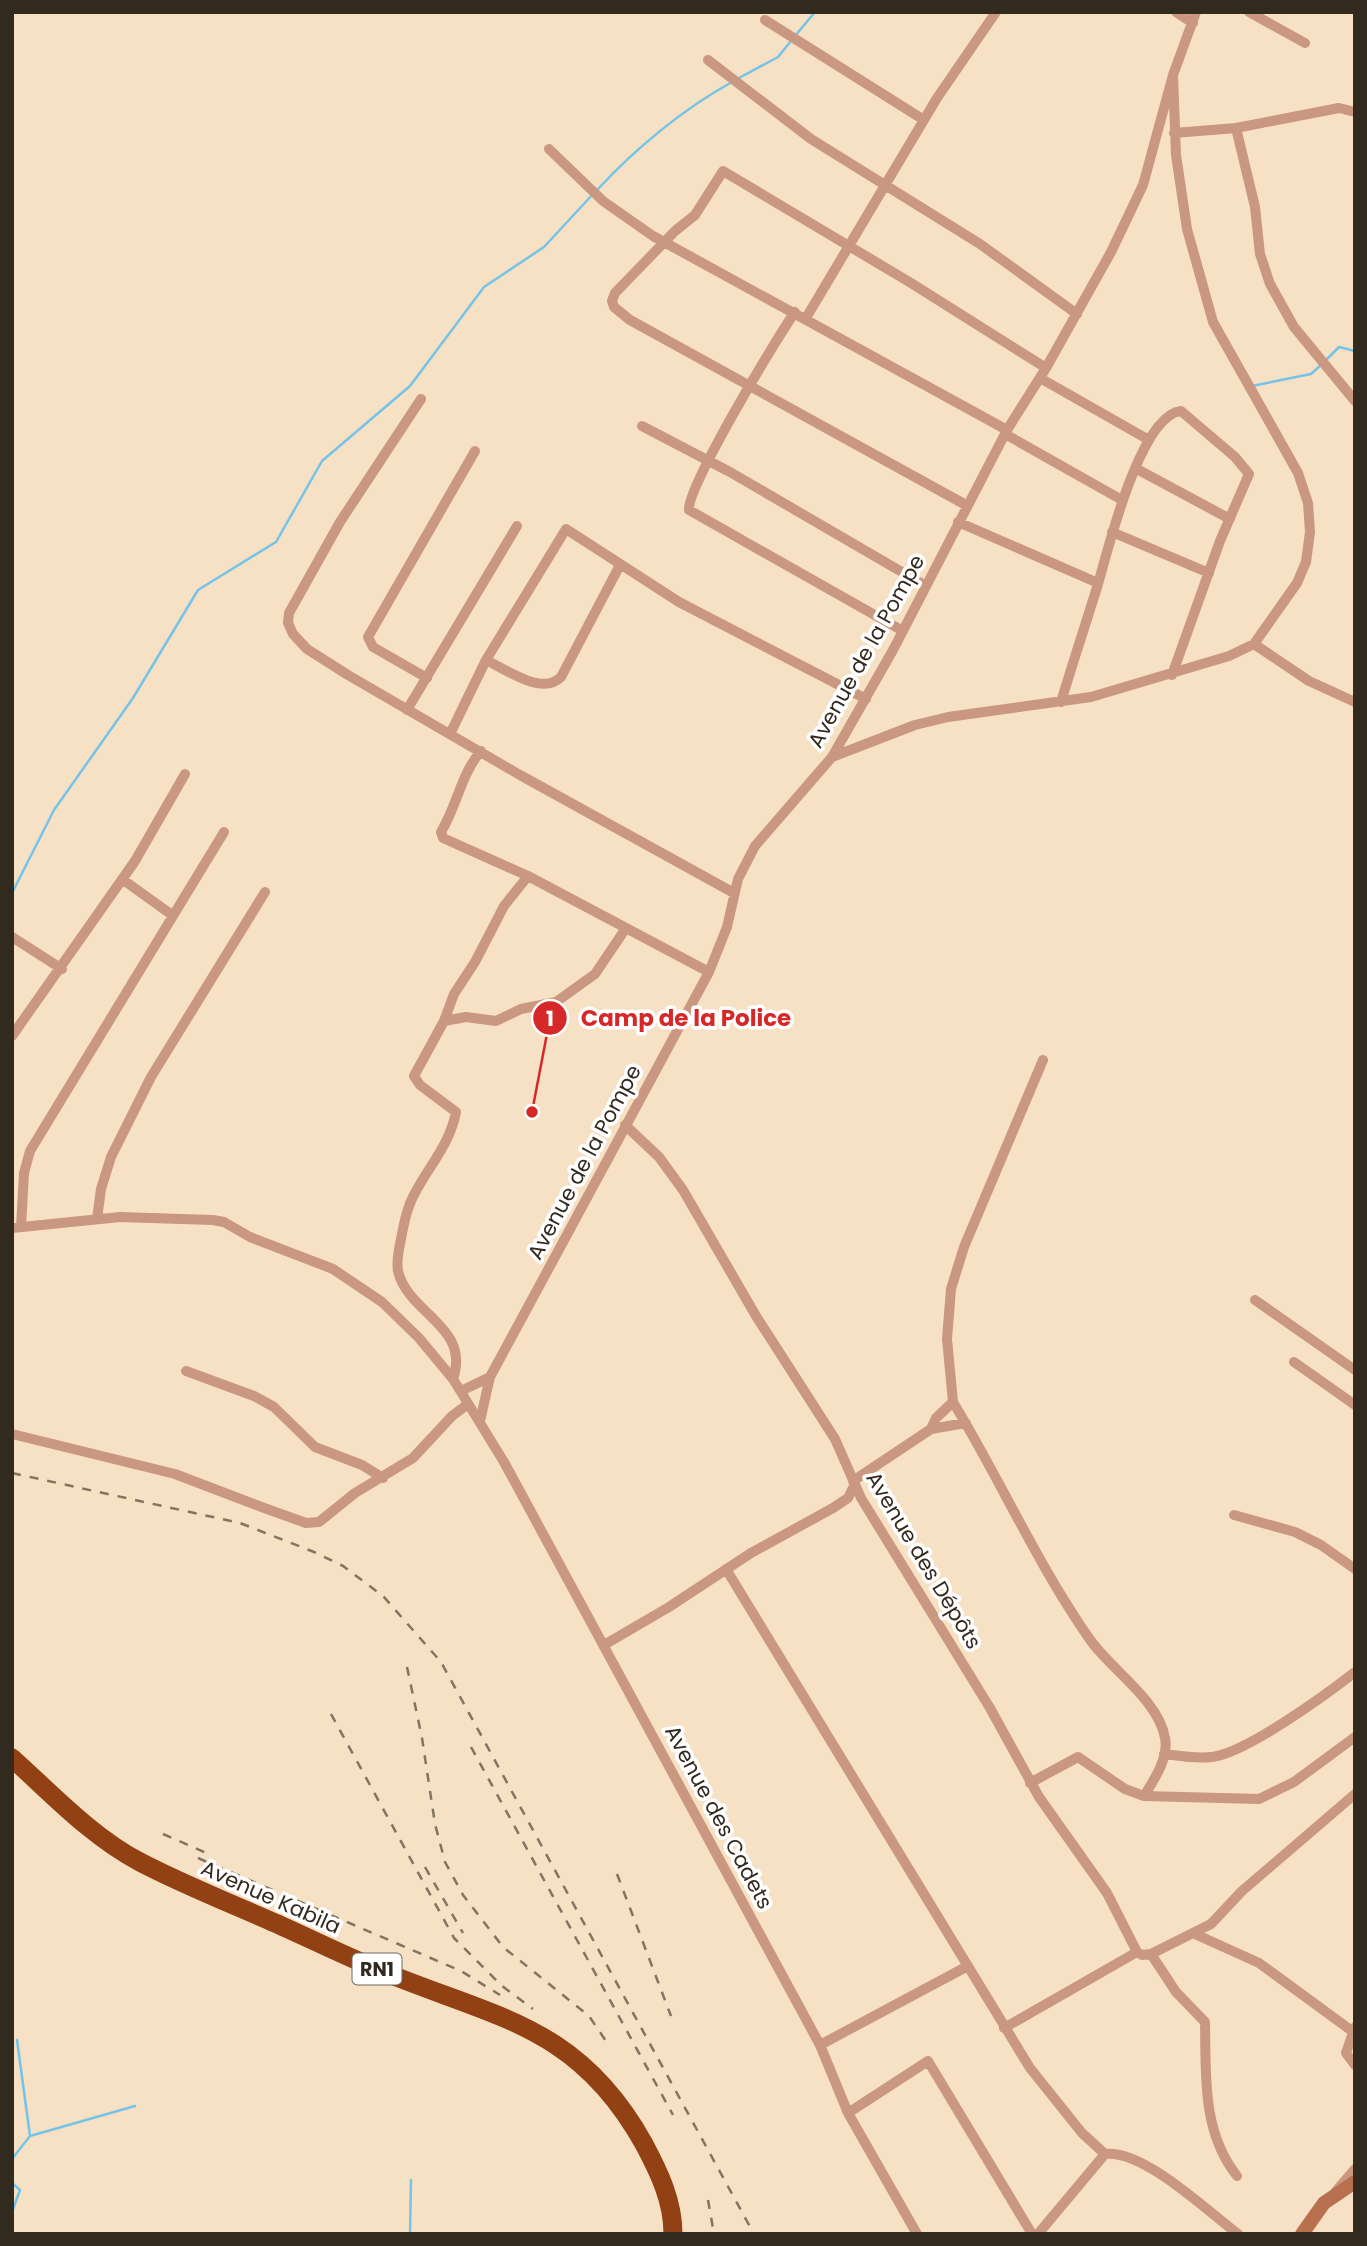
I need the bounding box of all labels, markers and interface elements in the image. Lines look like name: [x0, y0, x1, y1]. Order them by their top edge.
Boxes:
street label: Avenue de la Pompe: [801, 549, 931, 753]
callout: Camp de la Police: [532, 996, 806, 1040]
text: Camp de la Police: [581, 1002, 791, 1034]
text: 1: [546, 1004, 554, 1033]
street label: Avenue de la Pompe: [520, 1060, 648, 1264]
street label: Avenue des Dépôts: [859, 1466, 989, 1654]
street label: Avenue des Cadets: [658, 1720, 780, 1914]
street label: Avenue Kabila: [197, 1853, 345, 1941]
road number: RN1: [352, 1954, 402, 1984]

